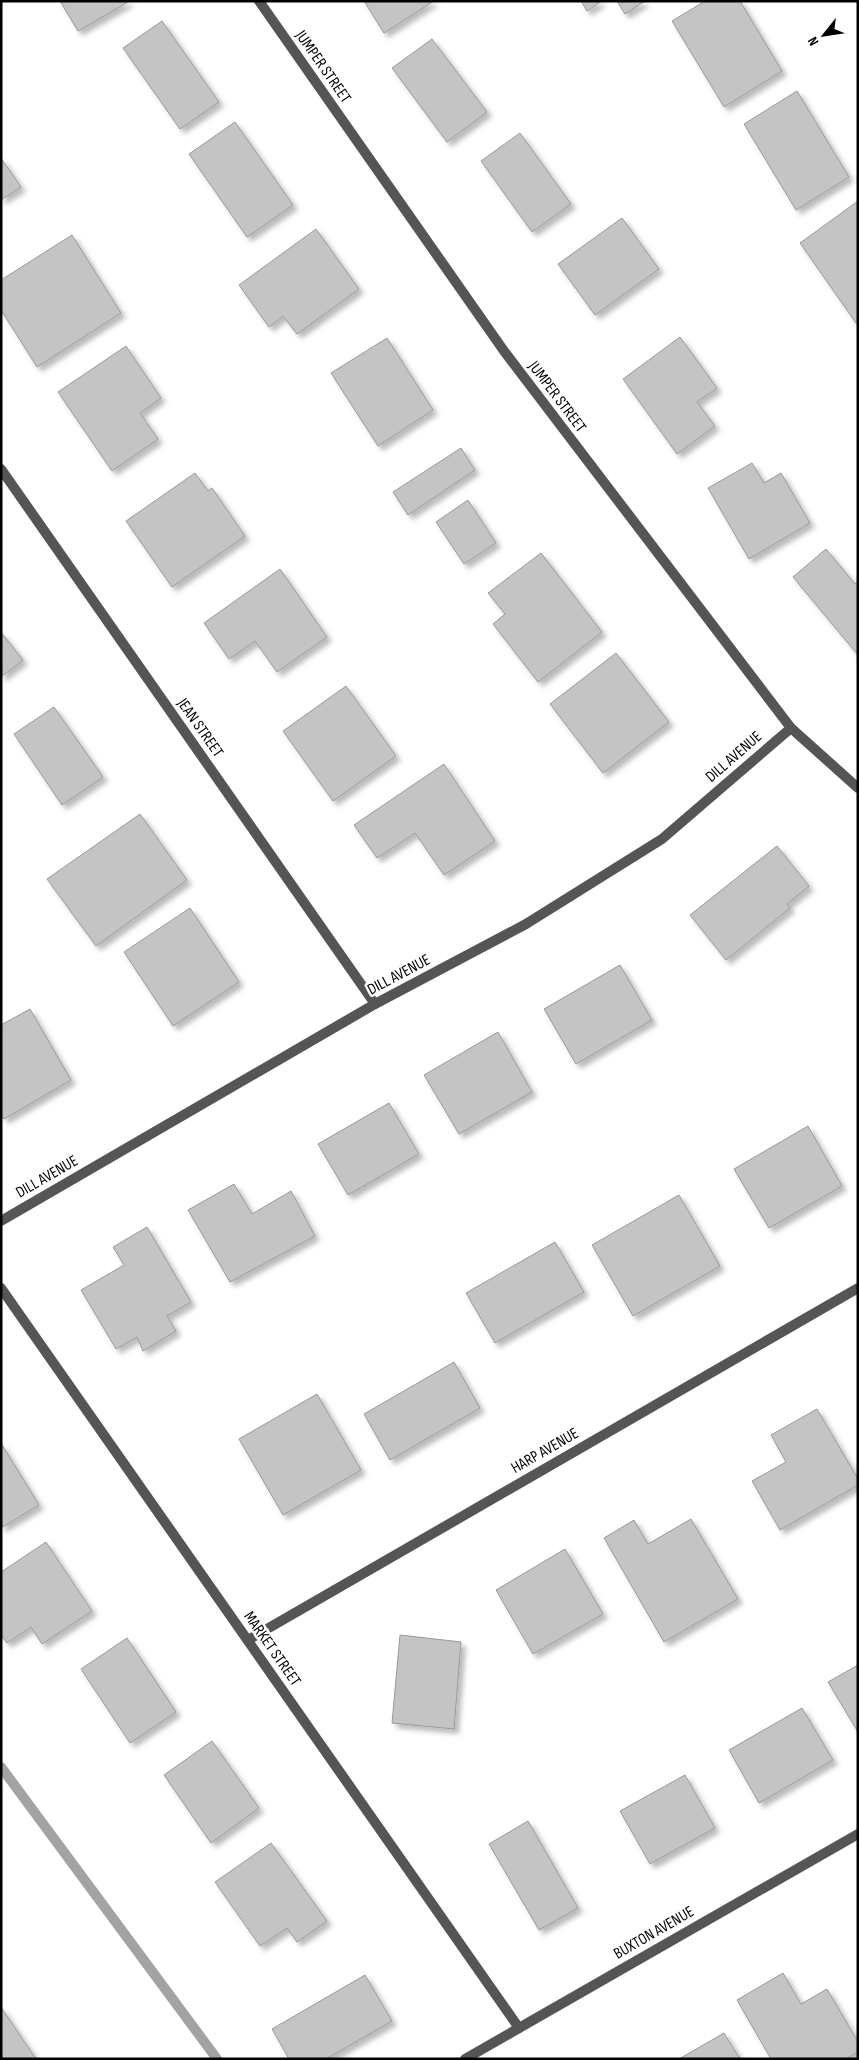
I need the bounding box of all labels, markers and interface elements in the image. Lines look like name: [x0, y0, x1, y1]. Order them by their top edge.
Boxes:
north arrow: [799, 10, 849, 60]
street label: JUMPER STREET: [290, 26, 355, 107]
text: N: [804, 34, 822, 49]
street label: JUMPER STREET: [523, 357, 590, 437]
street label: JEAN STREET: [172, 694, 227, 762]
street label: DILL AVENUE: [702, 727, 766, 787]
street label: DILL AVENUE: [364, 951, 434, 999]
street label: DILL AVENUE: [13, 1152, 81, 1202]
street label: HARP AVENUE: [508, 1424, 582, 1478]
street label: MARKET STREET: [239, 1608, 305, 1690]
street label: BUXTON AVENUE: [611, 1902, 697, 1964]

